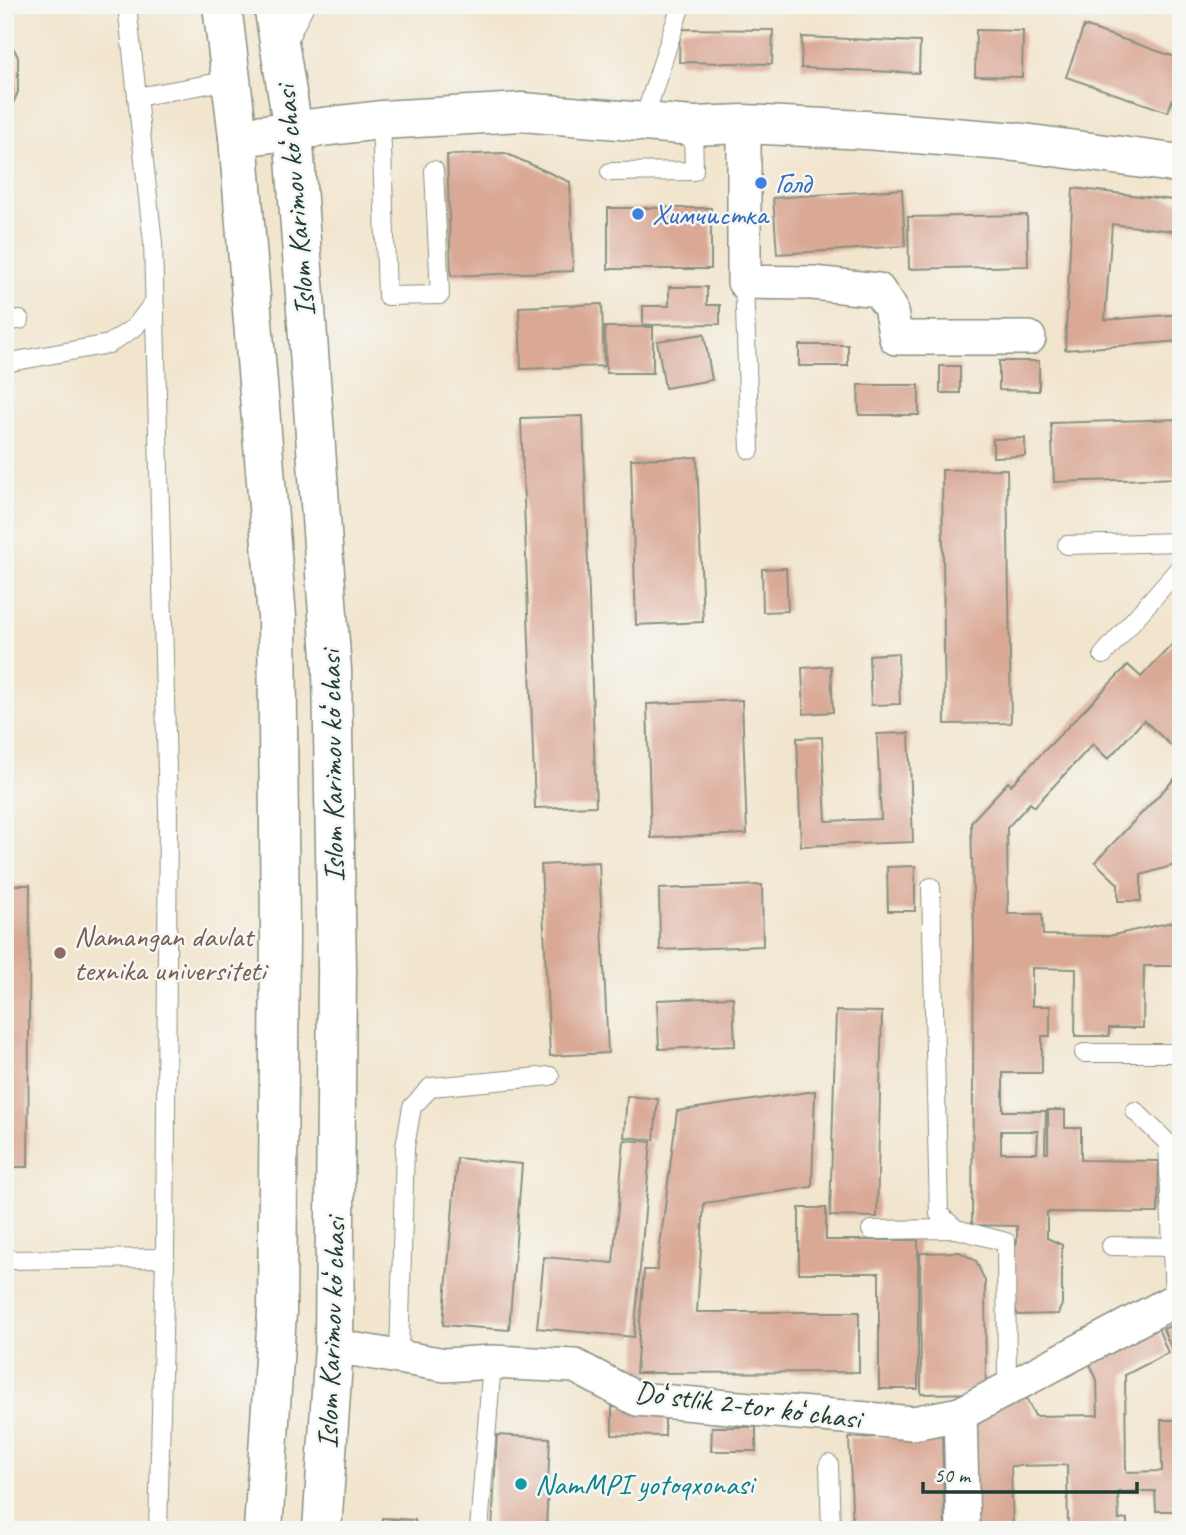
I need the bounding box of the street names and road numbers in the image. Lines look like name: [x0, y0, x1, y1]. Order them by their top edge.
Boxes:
street label: Islom Karimov koʻchasi: [266, 81, 324, 318]
street label: Islom Karimov koʻchasi: [311, 646, 353, 882]
street label: Islom Karimov koʻchasi: [308, 1213, 354, 1449]
street label: Doʻstlik 2-tor koʻchasi: [633, 1372, 866, 1438]

